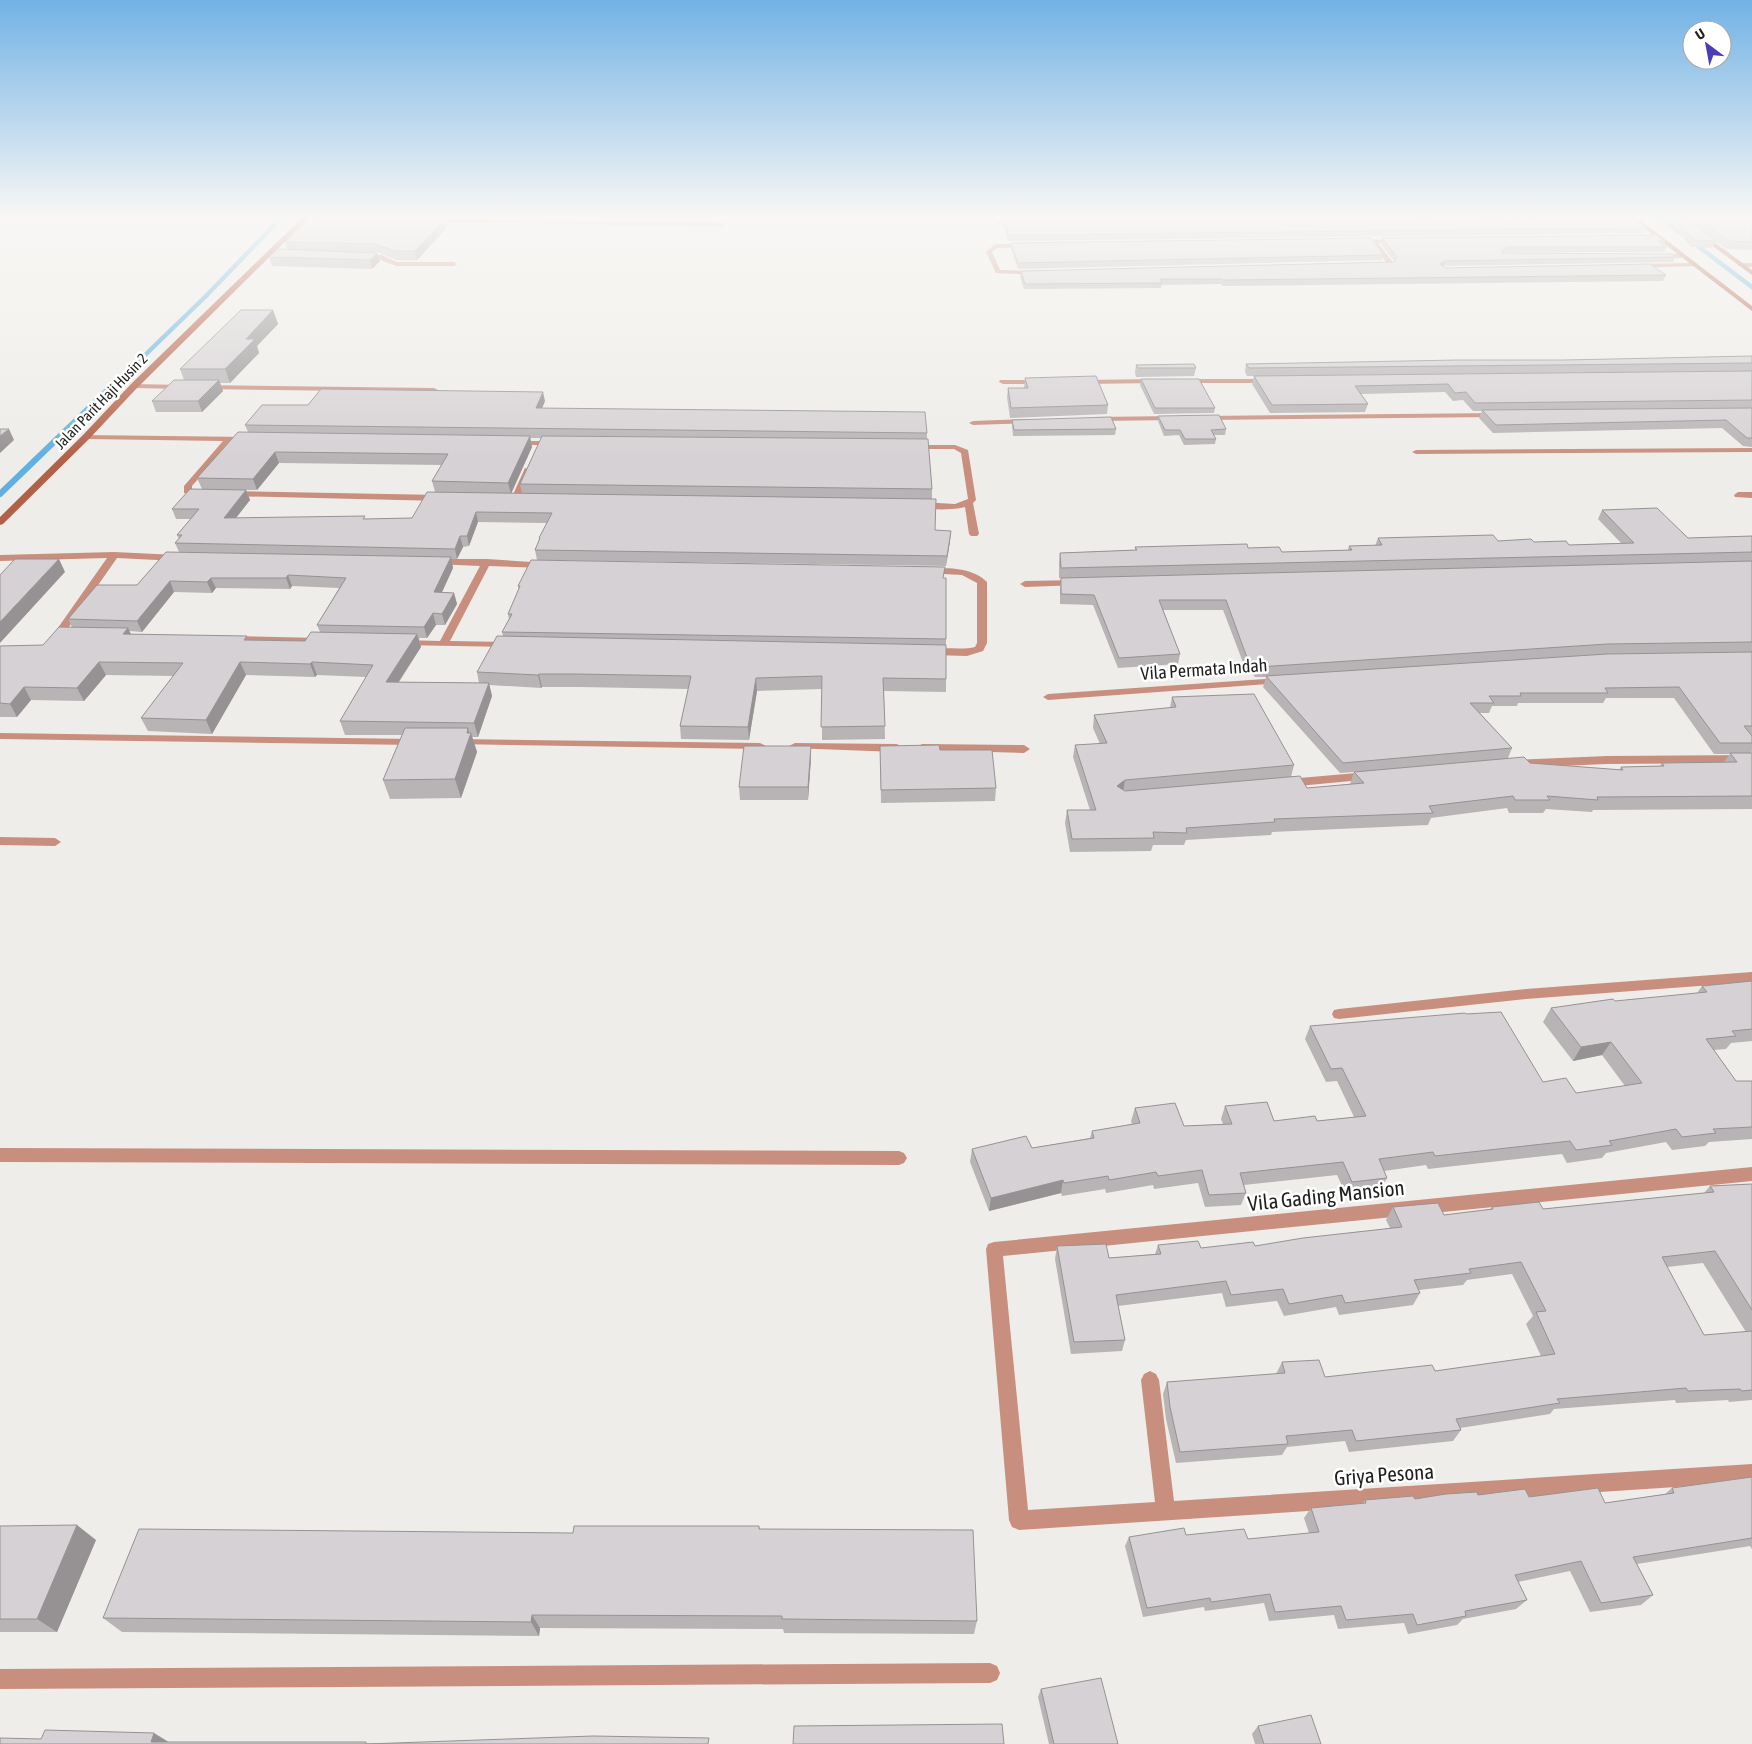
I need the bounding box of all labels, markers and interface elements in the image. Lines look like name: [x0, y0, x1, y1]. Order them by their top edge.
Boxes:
north arrow: [1682, 20, 1732, 70]
text: U: [1692, 25, 1708, 43]
street label: Jalan Parit Haji Husin 2: [51, 350, 151, 452]
street label: Vila Permata Indah: [1140, 654, 1268, 684]
street label: Vila Gading Mansion: [1246, 1175, 1406, 1215]
street label: Griya Pesona: [1333, 1459, 1435, 1489]

